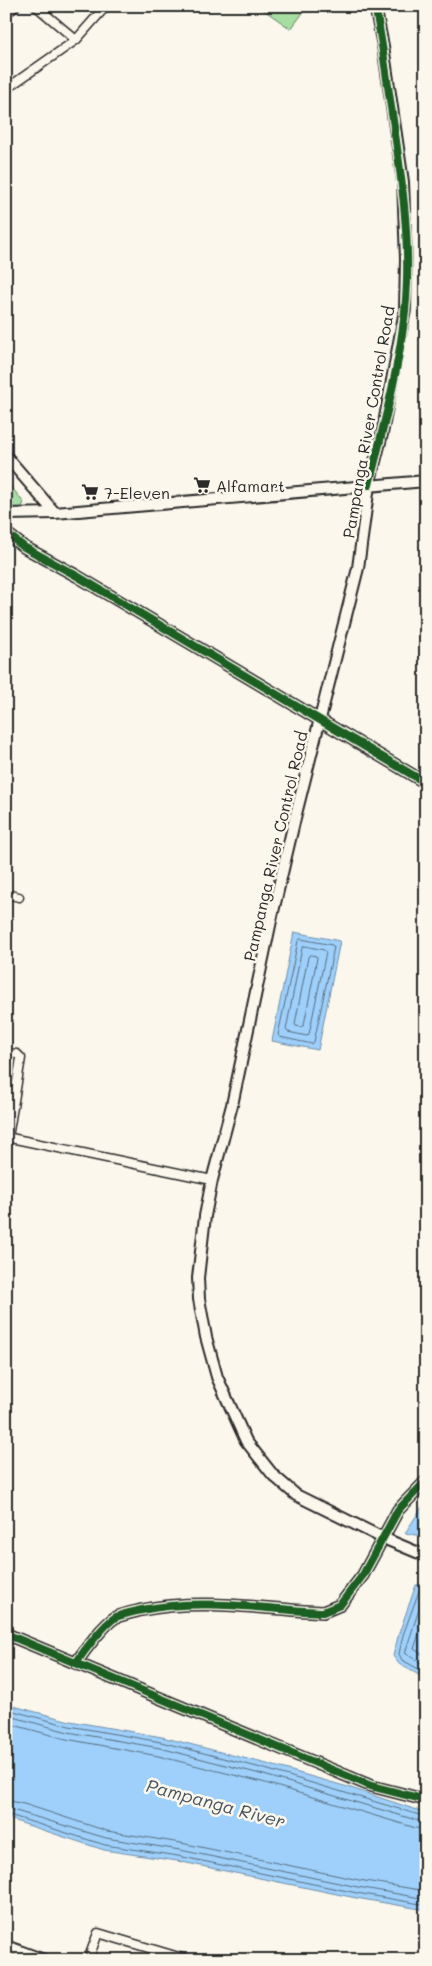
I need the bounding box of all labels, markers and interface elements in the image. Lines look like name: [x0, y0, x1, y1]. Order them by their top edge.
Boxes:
street label: Pampanga River Control Road: [337, 304, 399, 540]
supermarket icon: Alfamart: [192, 475, 212, 495]
place label: Alfamart: [216, 475, 285, 496]
supermarket icon: 7-Eleven: [80, 482, 100, 502]
place label: 7-Eleven: [104, 482, 170, 503]
street label: Pampanga River Control Road: [238, 729, 312, 963]
water label: Pampanga River: [144, 1773, 288, 1833]

